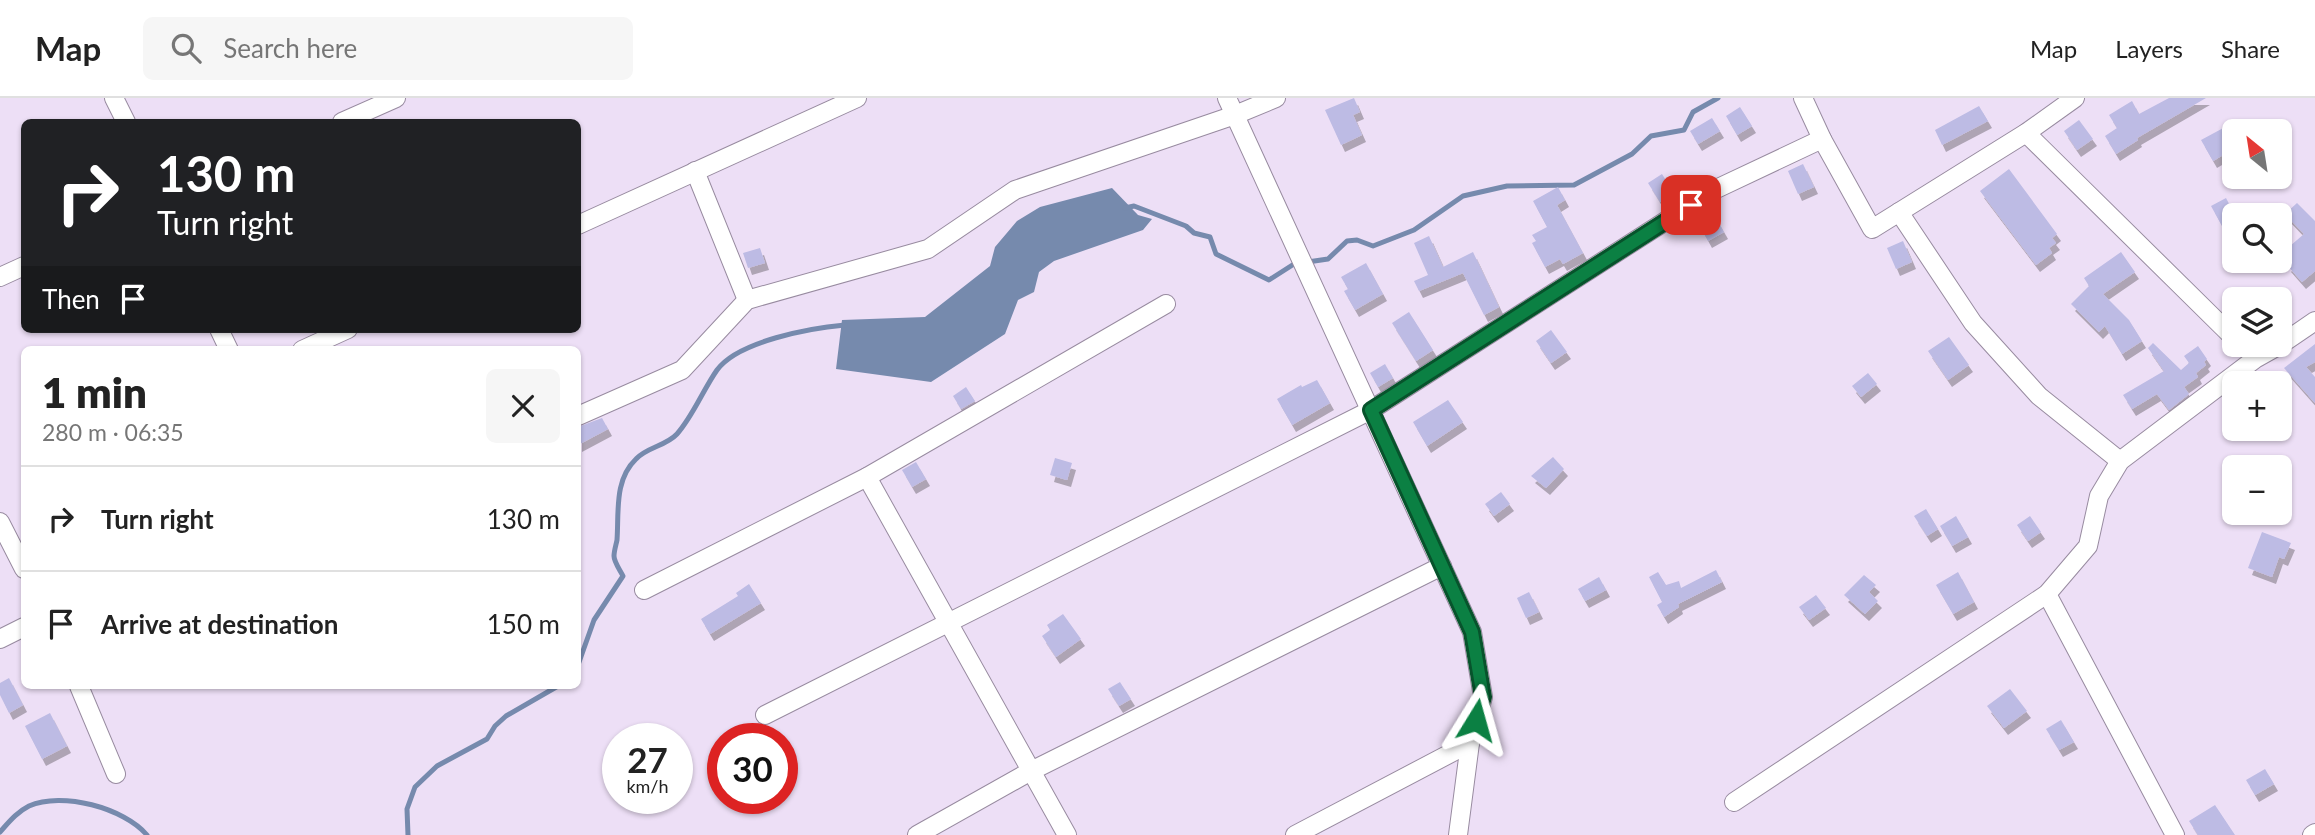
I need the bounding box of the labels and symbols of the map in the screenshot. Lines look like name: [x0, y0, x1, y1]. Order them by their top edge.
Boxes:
north arrow: [2222, 119, 2292, 189]
pin: [1661, 175, 1721, 235]
position arrow: [1439, 683, 1513, 757]
speed limit sign: 30: [707, 723, 798, 814]

